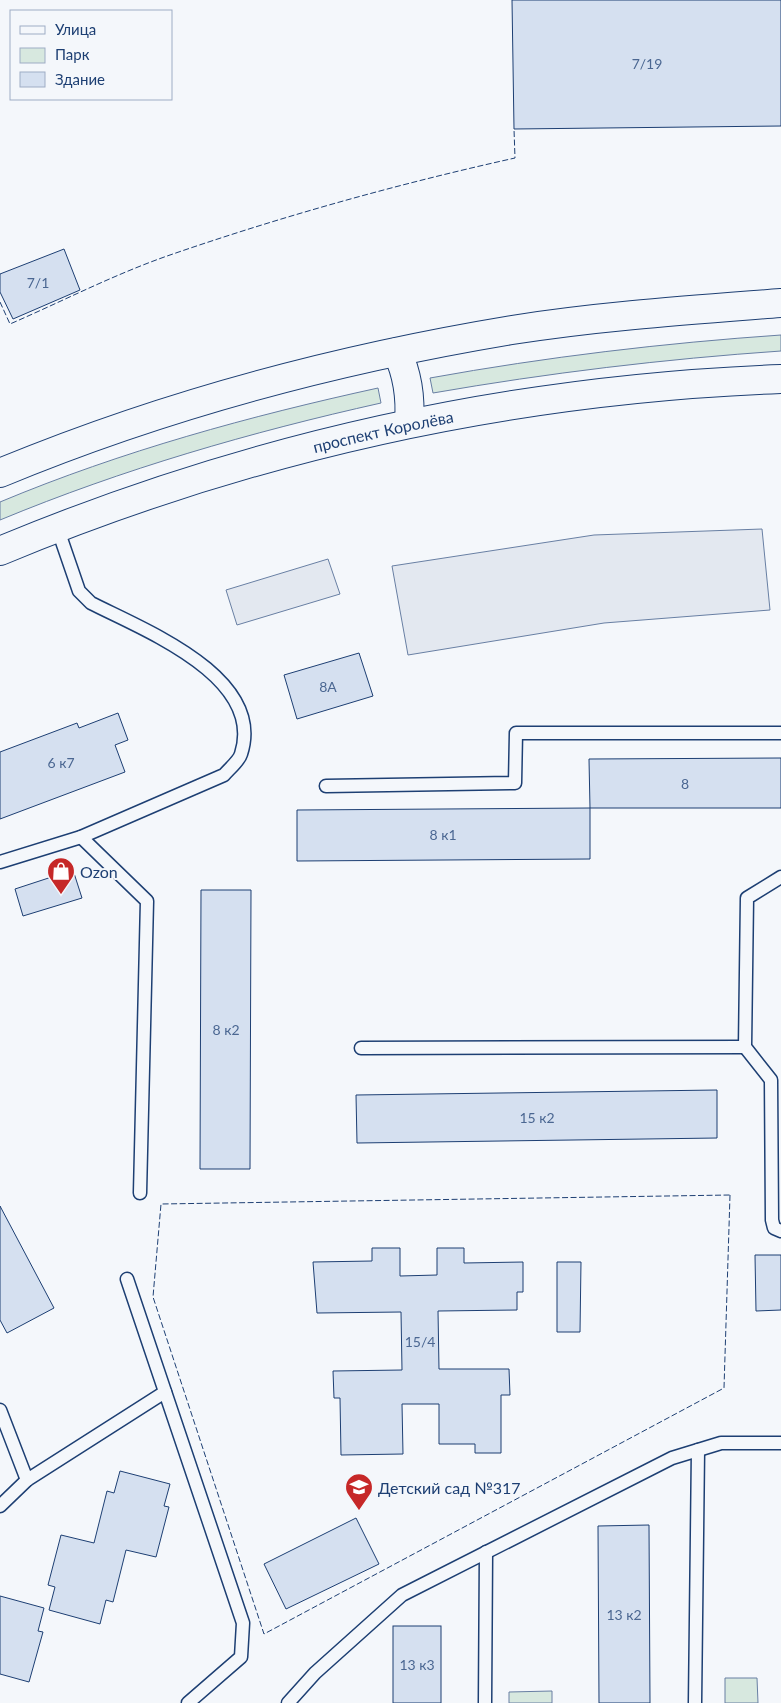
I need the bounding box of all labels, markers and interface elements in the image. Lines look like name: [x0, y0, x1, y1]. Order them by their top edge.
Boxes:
legend: [10, 10, 172, 100]
text: Улица: [55, 20, 96, 38]
text: Парк: [55, 45, 90, 63]
house number: 7/19: [632, 55, 662, 72]
text: Здание: [55, 70, 105, 88]
house number: 7/1: [27, 274, 49, 291]
street label: проспект Королёва: [311, 406, 455, 456]
house number: 8А: [319, 678, 337, 695]
house number: 6 к7: [47, 754, 75, 771]
house number: 8: [681, 775, 689, 792]
house number: 8 к1: [429, 826, 457, 843]
shop icon: Ozon: [46, 856, 76, 895]
place label: Ozon: [80, 862, 118, 881]
house number: 8 к2: [212, 1021, 240, 1038]
house number: 15 к2: [519, 1109, 555, 1126]
house number: 15/4: [405, 1333, 435, 1350]
school or university icon: Детский сад №317: [344, 1472, 374, 1511]
place label: Детский сад №317: [378, 1478, 521, 1497]
house number: 13 к2: [606, 1606, 642, 1623]
house number: 13 к3: [399, 1656, 435, 1673]

